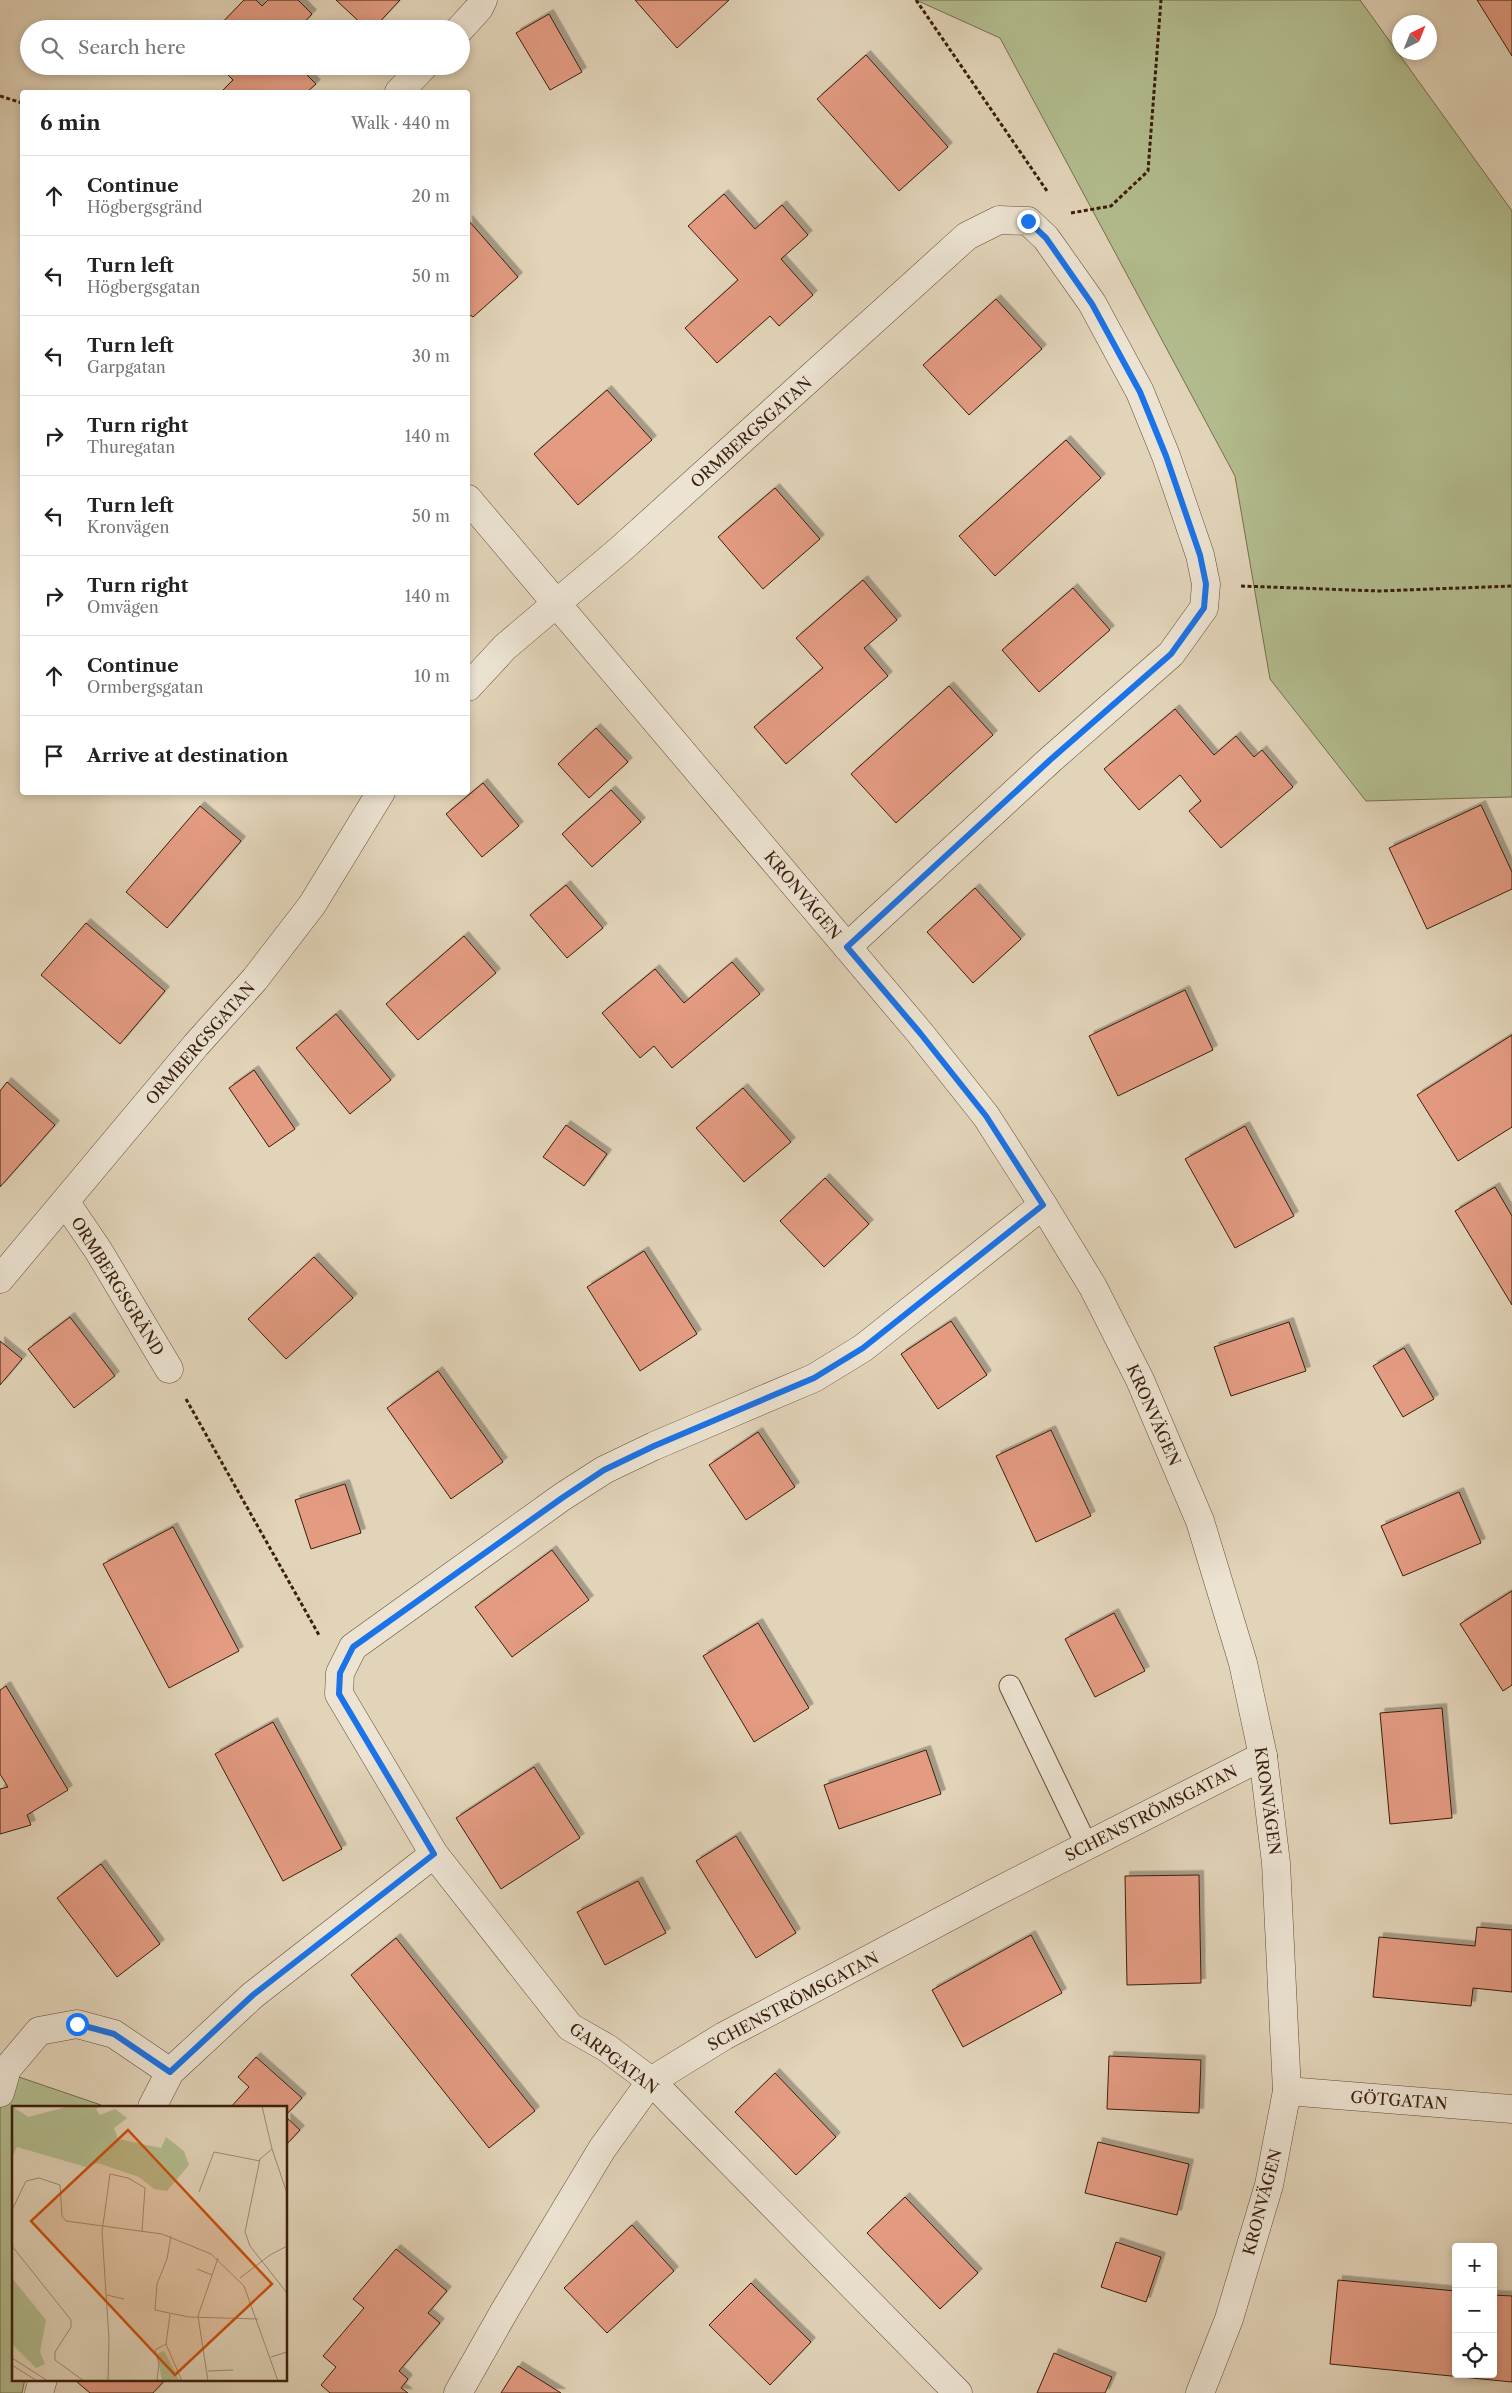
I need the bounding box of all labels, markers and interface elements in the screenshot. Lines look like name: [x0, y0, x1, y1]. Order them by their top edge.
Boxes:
north arrow: [1392, 15, 1437, 60]
search box: [20, 20, 470, 75]
icon: search: [38, 34, 66, 62]
text: Search here: [78, 36, 186, 59]
text: 6 min: [40, 110, 101, 135]
text: Walk · 440 m: [351, 113, 450, 133]
text: Continue: [87, 174, 179, 197]
icon: ahead: [40, 182, 68, 210]
text: 20 m: [411, 186, 450, 206]
text: Högbergsgränd: [87, 197, 203, 217]
route end: [1017, 210, 1040, 233]
text: Turn left: [87, 254, 174, 277]
icon: left: [40, 262, 68, 290]
text: 50 m: [412, 266, 450, 286]
text: Högbergsgatan: [87, 277, 200, 297]
text: Turn left: [87, 334, 174, 357]
icon: left: [40, 342, 68, 370]
text: 30 m: [412, 346, 450, 366]
text: Garpgatan: [87, 357, 166, 377]
street label: ORMBERGSGATAN: [686, 372, 816, 492]
text: Turn right: [87, 414, 188, 437]
icon: right: [40, 422, 68, 450]
text: 140 m: [405, 426, 450, 446]
text: Thuregatan: [87, 437, 175, 457]
text: Turn left: [87, 494, 174, 517]
icon: left: [40, 502, 68, 530]
text: 50 m: [412, 506, 450, 526]
text: Kronvägen: [87, 517, 169, 537]
text: Turn right: [87, 574, 188, 597]
icon: right: [40, 582, 68, 610]
text: 140 m: [405, 586, 450, 606]
text: Omvägen: [87, 597, 159, 617]
text: Continue: [87, 654, 179, 677]
icon: ahead: [40, 662, 68, 690]
text: 10 m: [414, 666, 450, 686]
text: Ormbergsgatan: [87, 677, 204, 697]
icon: arrive: [40, 742, 68, 770]
text: Arrive at destination: [87, 744, 288, 767]
street label: KRONVÄGEN: [760, 847, 846, 943]
street label: ORMBERGSGATAN: [141, 977, 259, 1109]
street label: ORMBERGSGRÄND: [67, 1213, 169, 1359]
street label: KRONVÄGEN: [1123, 1361, 1185, 1469]
street label: KRONVÄGEN: [1251, 1746, 1285, 1856]
street label: SCHENSTRÖMSGATAN: [1061, 1761, 1241, 1865]
street label: SCHENSTRÖMSGATAN: [704, 1947, 882, 2055]
route start: [66, 2013, 89, 2036]
street label: GARPGATAN: [566, 2018, 662, 2098]
street label: GÖTGATAN: [1350, 2087, 1448, 2113]
inset map: [12, 2106, 288, 2380]
street label: KRONVÄGEN: [1238, 2147, 1286, 2257]
map controls: [1452, 2243, 1497, 2378]
button: +: [1452, 2243, 1497, 2288]
button: −: [1452, 2288, 1497, 2333]
button: locate: [1452, 2333, 1497, 2378]

